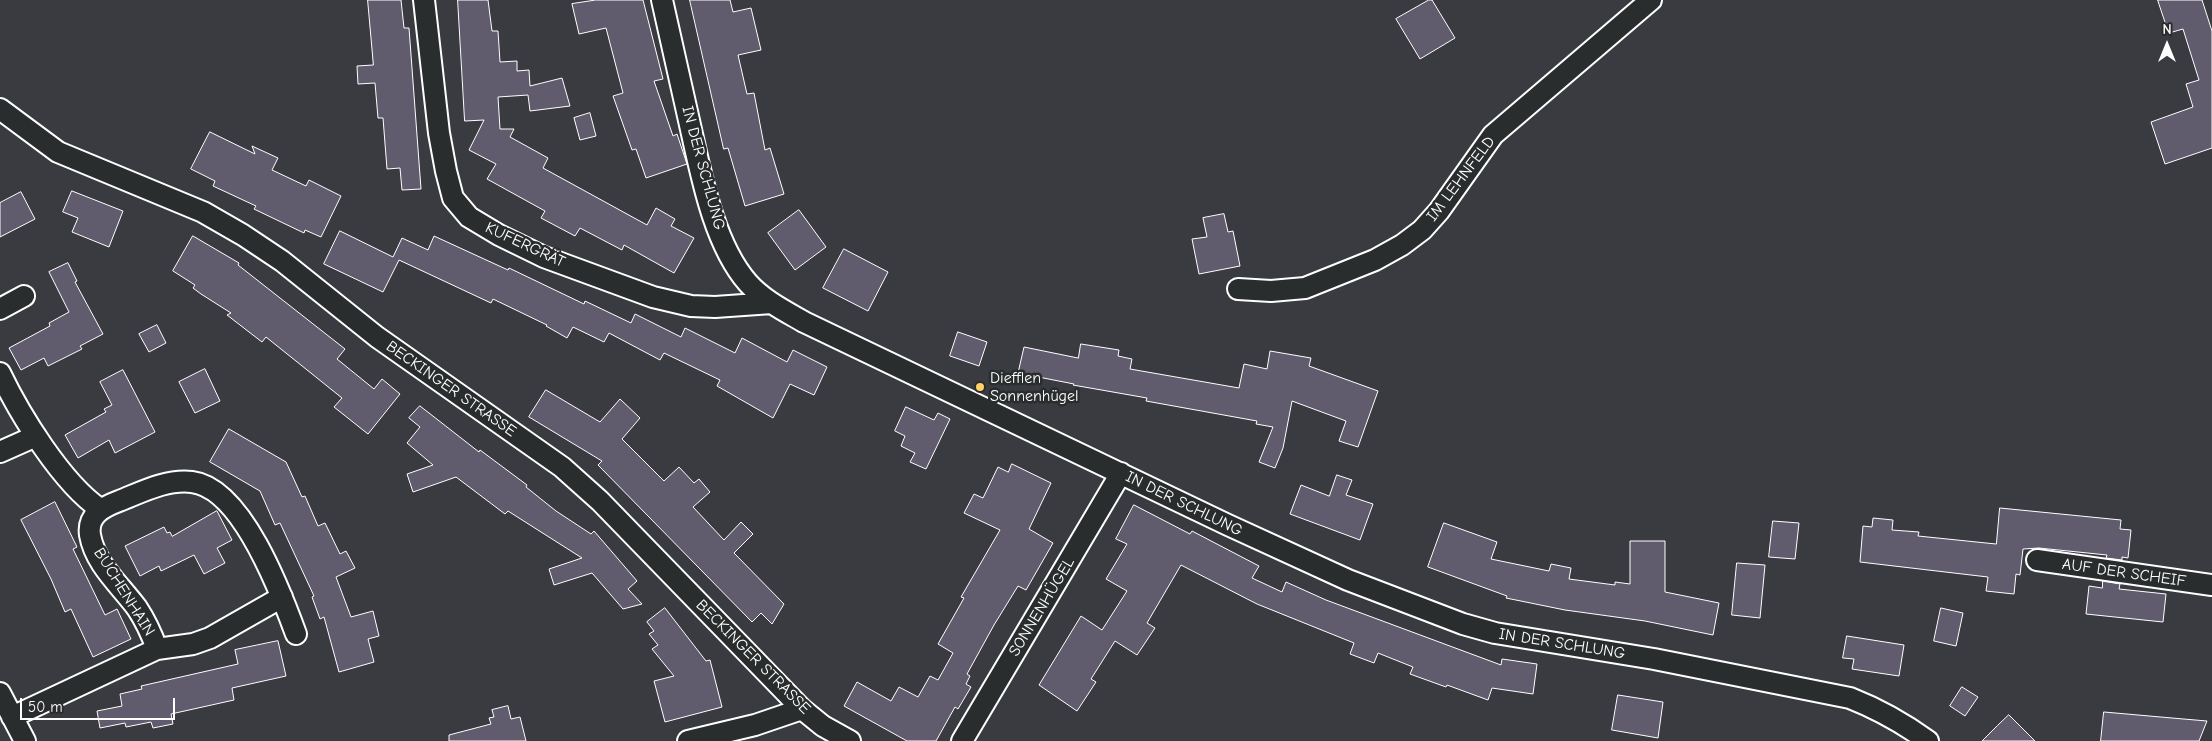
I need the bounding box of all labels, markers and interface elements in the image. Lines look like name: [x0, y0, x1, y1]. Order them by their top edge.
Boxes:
north arrow: [2142, 20, 2192, 70]
text: N: [2162, 21, 2172, 38]
street label: IN DER SCHLUNG: [677, 104, 729, 232]
street label: IM LEHNFELD: [1423, 133, 1499, 225]
street label: KUFERGRÄT: [482, 218, 568, 272]
street label: BECKINGER STRASSE: [382, 337, 520, 441]
place label: Diefflen Sonnenhügel: [990, 368, 1079, 406]
marker: Diefflen Sonnenhügel: [974, 381, 986, 393]
street label: IN DER SCHLUNG: [1122, 467, 1246, 541]
street label: BUCHENHAIN: [89, 544, 159, 640]
street label: SONNENHÜGEL: [1005, 554, 1079, 660]
street label: AUF DER SCHEIF: [2061, 555, 2187, 591]
street label: BECKINGER STRASSE: [692, 596, 814, 718]
street label: IN DER SCHLUNG: [1498, 625, 1626, 663]
scale bar: [22, 688, 178, 720]
text: 50 m: [28, 698, 63, 716]

